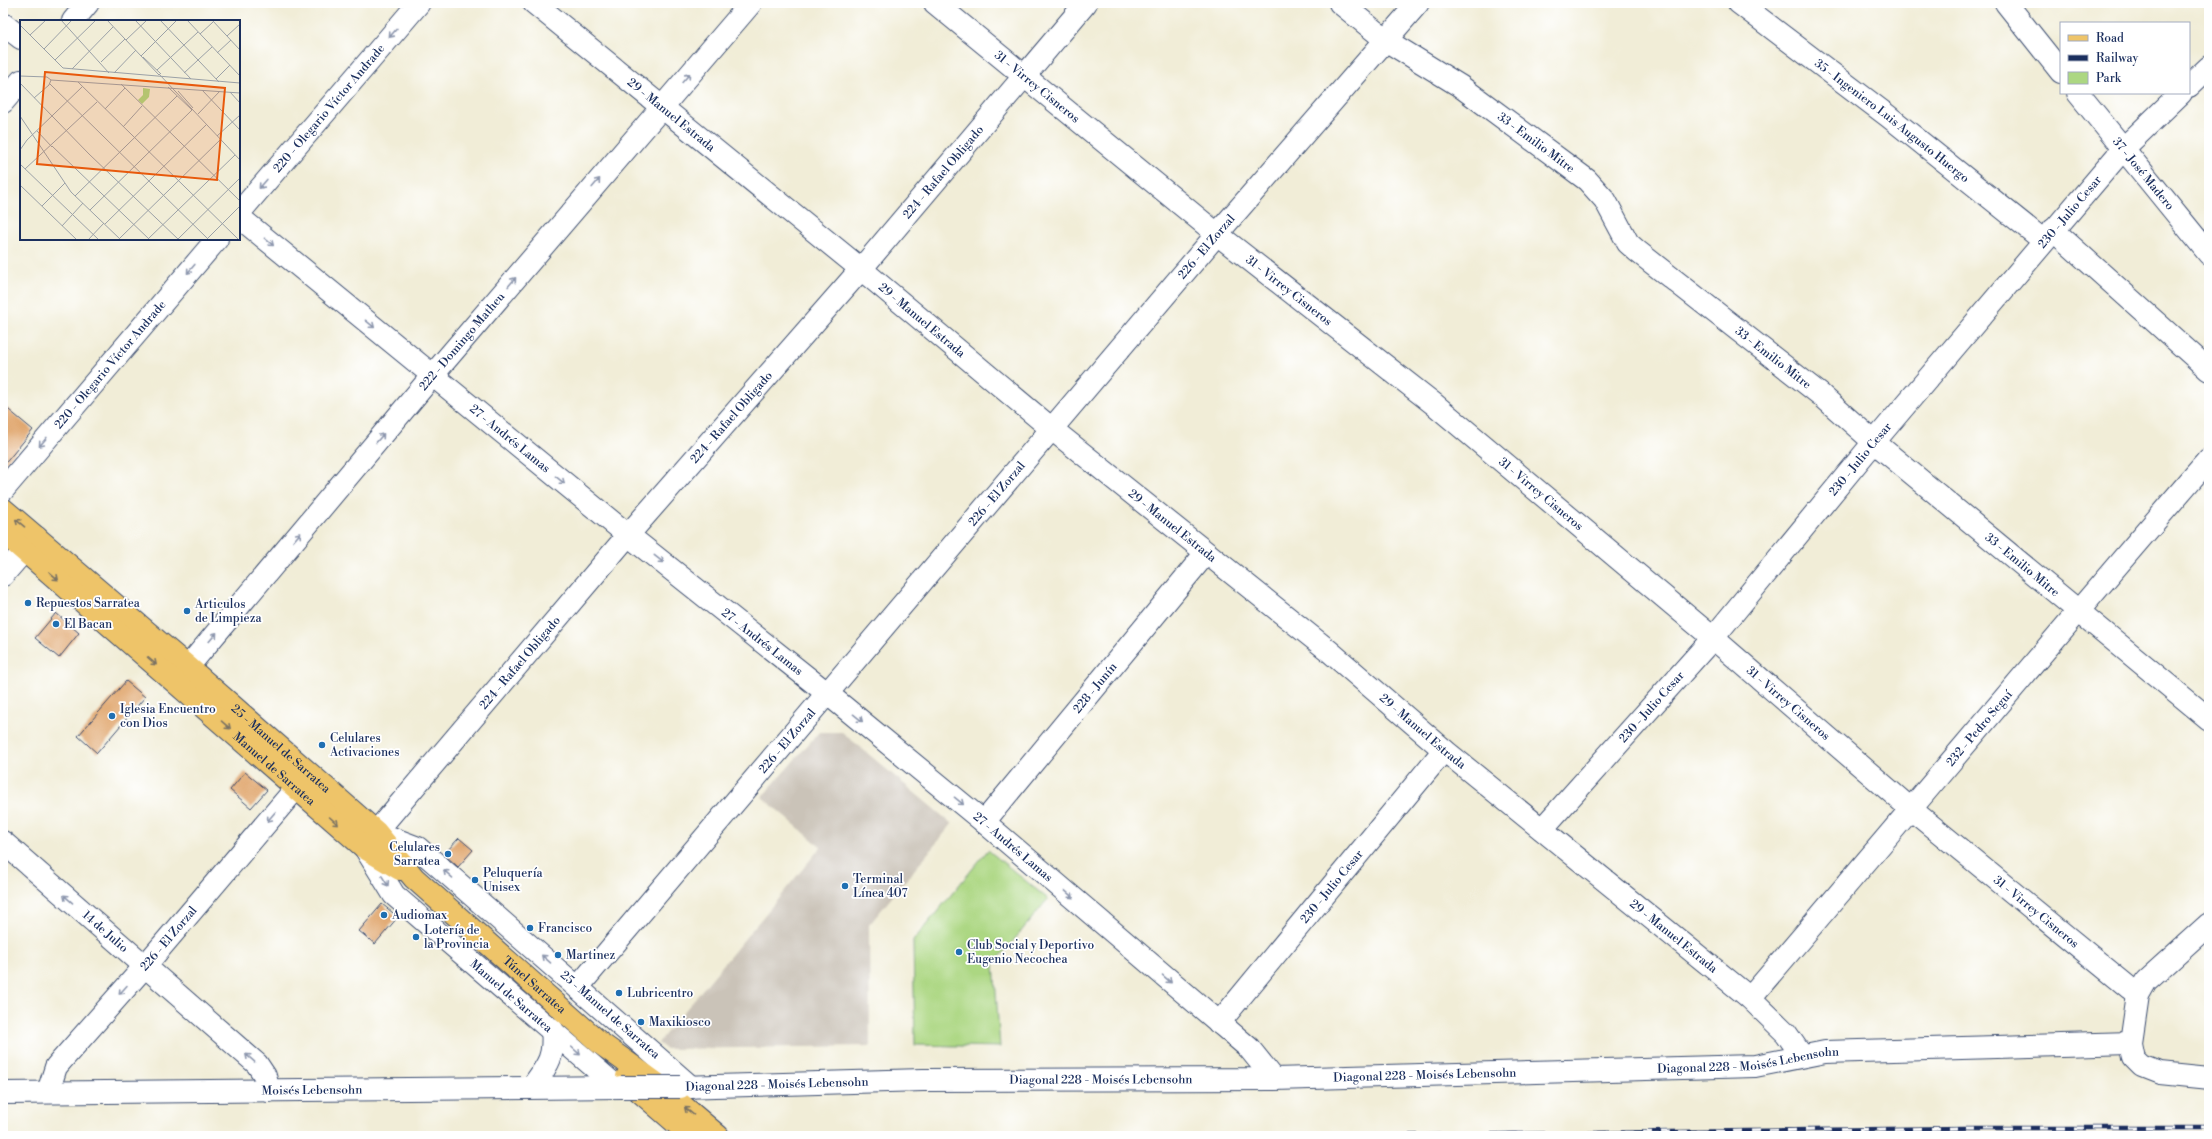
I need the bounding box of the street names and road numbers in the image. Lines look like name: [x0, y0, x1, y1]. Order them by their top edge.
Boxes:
street label: 220 - Olegario Víctor Andrade: [270, 41, 388, 175]
street label: 31 - Virrey Cisneros: [991, 47, 1083, 126]
street label: 35 - Ingeniero Luis Augusto Huergo: [1812, 56, 1973, 186]
street label: 29 - Manuel Estrada: [624, 75, 719, 155]
street label: 33 - Emilio Mitre: [1495, 109, 1578, 176]
street label: 224 - Rafael Obligado: [899, 122, 987, 222]
street label: 37 - José Madero: [2110, 134, 2178, 213]
street label: 230 - Julio Cesar: [2034, 172, 2105, 251]
street label: 226 - El Zorzal: [1175, 211, 1238, 282]
street label: 31 - Virrey Cisneros: [1243, 252, 1335, 329]
street label: 29 - Manuel Estrada: [875, 279, 969, 361]
street label: 222 - Domingo Matheu: [416, 289, 508, 393]
street label: 220 - Olegario Víctor Andrade: [51, 297, 169, 432]
street label: 33 - Emilio Mitre: [1732, 323, 1814, 392]
street label: 224 - Rafael Obligado: [687, 368, 776, 466]
street label: 27 - Andrés Lamas: [467, 401, 553, 476]
street label: 230 - Julio Cesar: [1825, 419, 1895, 499]
street label: 31 - Virrey Cisneros: [1496, 454, 1586, 534]
street label: 226 - El Zorzal: [965, 458, 1029, 529]
street label: 29 - Manuel Estrada: [1125, 486, 1220, 566]
street label: 33 - Emilio Mitre: [1982, 530, 2063, 600]
street label: 27 - Andrés Lamas: [719, 605, 806, 679]
street label: 224 - Rafael Obligado: [476, 613, 564, 712]
street label: 228 - Junín: [1070, 659, 1120, 716]
street label: 31 - Virrey Cisneros: [1743, 663, 1833, 743]
street label: 230 - Julio Cesar: [1616, 668, 1687, 746]
street label: 232 - Pedro Seguí: [1943, 686, 2016, 769]
street label: 29 - Manuel Estrada: [1376, 690, 1470, 773]
street label: 25 - Manuel de Sarratea: [228, 701, 334, 795]
street label: 226 - El Zorzal: [755, 705, 819, 776]
street label: Manuel de Sarratea: [231, 728, 319, 808]
street label: 27 - Andrés Lamas: [970, 809, 1056, 885]
street label: 230 - Julio Cesar: [1297, 847, 1366, 926]
street label: 31 - Virrey Cisneros: [1991, 872, 2082, 951]
street label: 29 - Manuel Estrada: [1627, 896, 1721, 977]
street label: 226 - El Zorzal: [137, 903, 200, 974]
street label: 14 de Julio: [79, 907, 132, 956]
street label: Túnel Sarratea: [500, 953, 570, 1017]
street label: Manuel de Sarratea: [467, 956, 556, 1036]
street label: 25 - Manuel de Sarratea: [557, 968, 664, 1063]
street label: Diagonal 228 - Moisés Lebensohn: [1657, 1044, 1839, 1076]
street label: Diagonal 228 - Moisés Lebensohn: [1333, 1065, 1517, 1085]
street label: Diagonal 228 - Moisés Lebensohn: [1009, 1072, 1193, 1087]
street label: Diagonal 228 - Moisés Lebensohn: [685, 1074, 869, 1094]
street label: Moisés Lebensohn: [262, 1082, 362, 1098]

